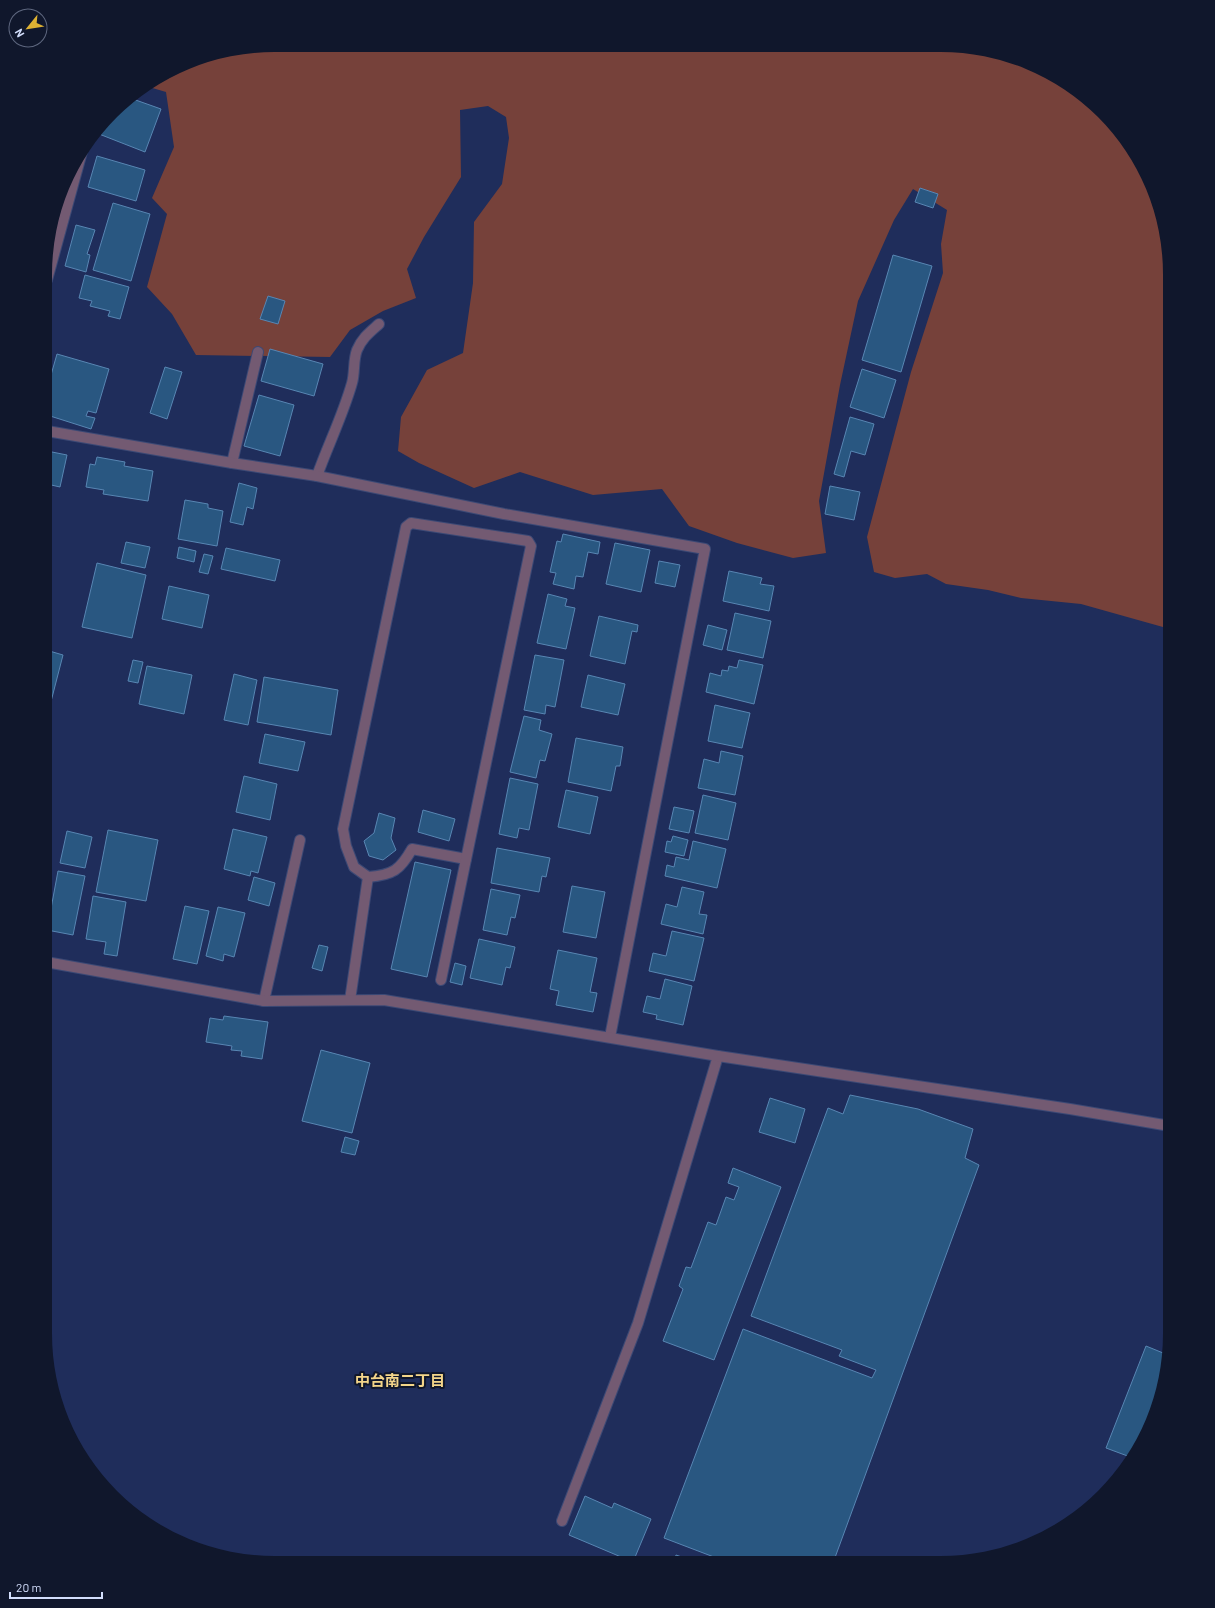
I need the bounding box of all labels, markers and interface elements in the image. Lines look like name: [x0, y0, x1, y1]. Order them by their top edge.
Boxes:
north arrow: [8, 8, 48, 48]
text: N: [11, 27, 26, 40]
district label: 中台南二丁目: [355, 1371, 445, 1389]
scale bar: [10, 1574, 102, 1600]
text: 20 m: [16, 1580, 42, 1594]

